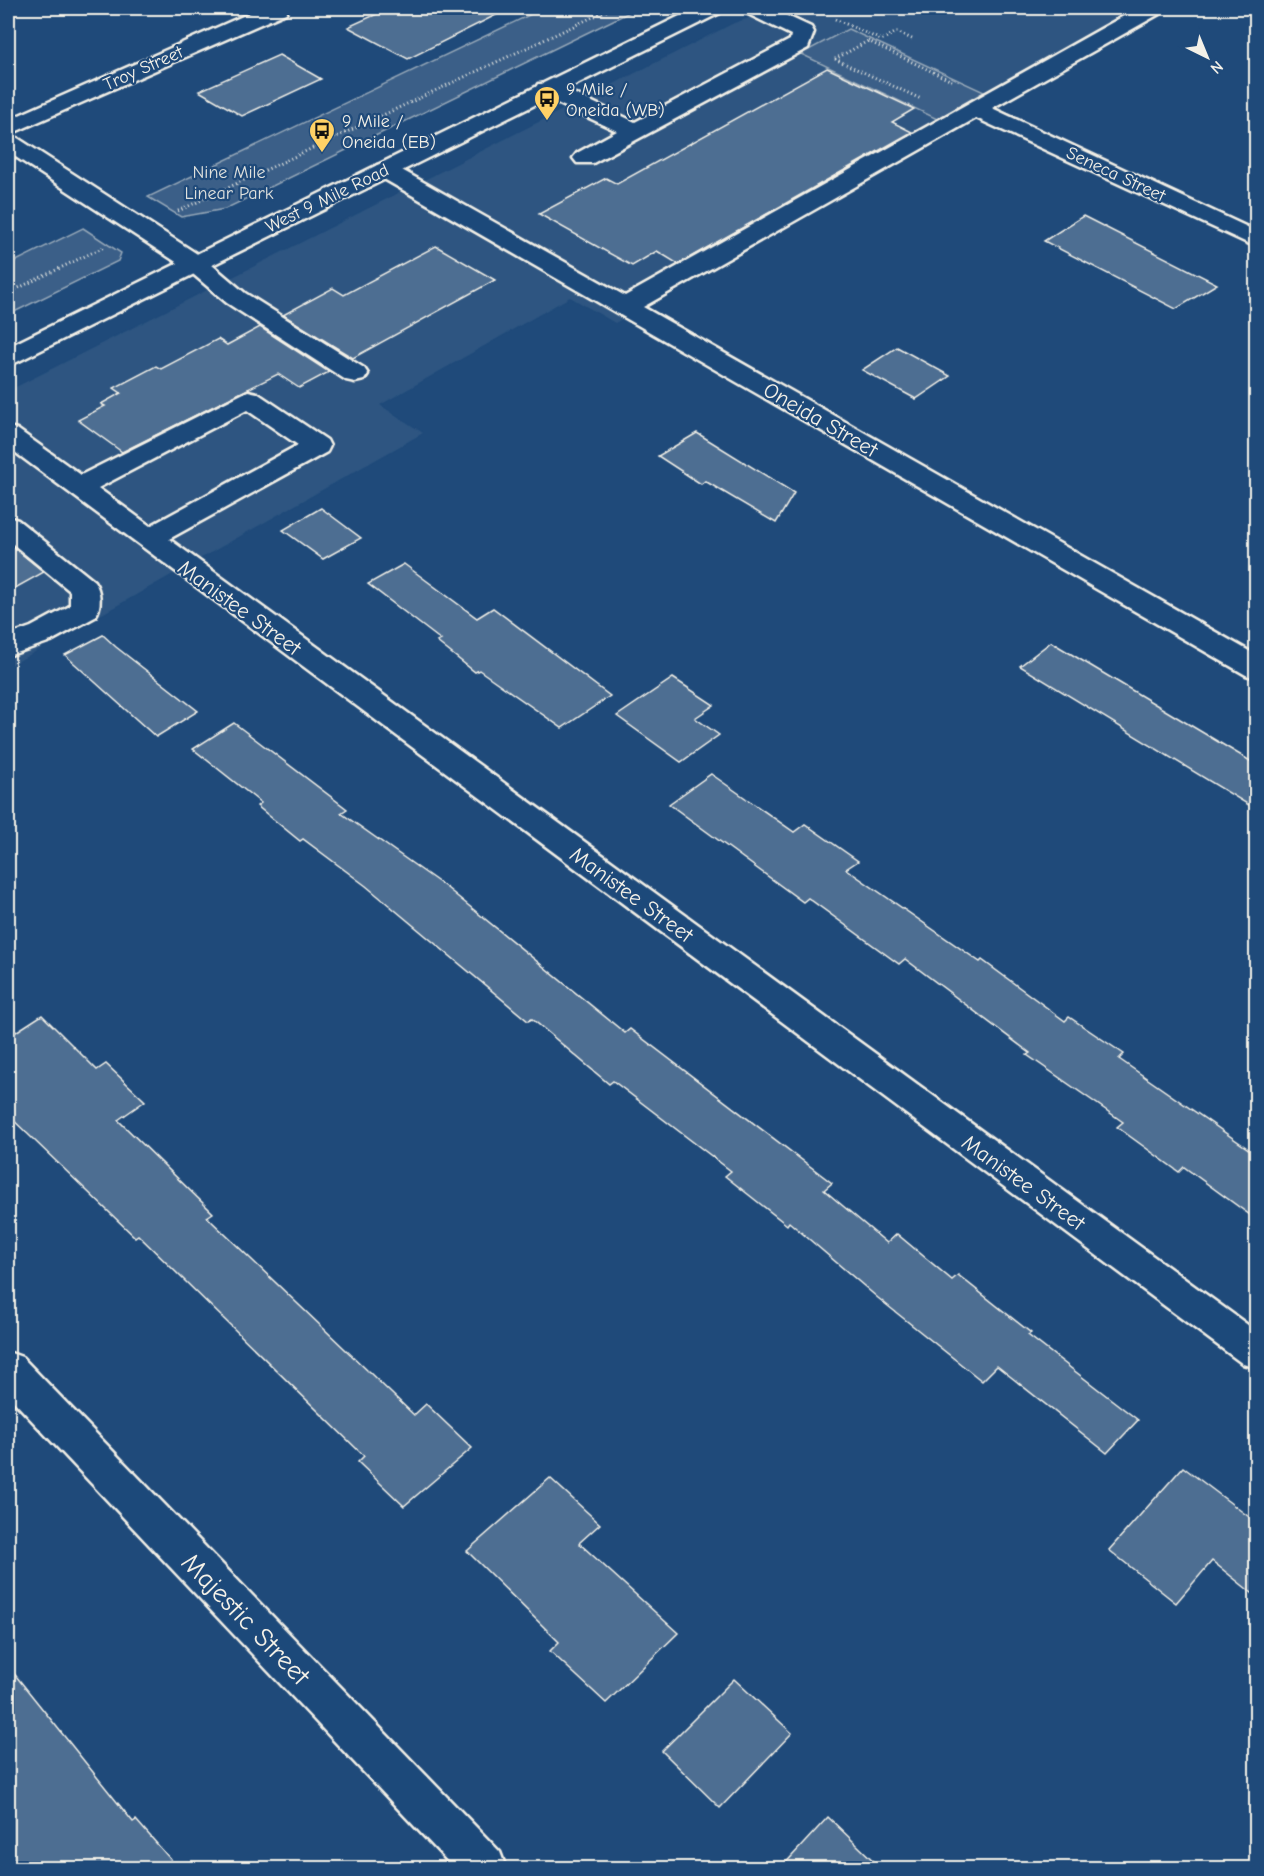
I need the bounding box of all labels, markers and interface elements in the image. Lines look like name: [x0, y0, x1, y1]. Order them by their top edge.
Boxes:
north arrow: [1177, 27, 1237, 87]
street label: Troy Street: [100, 41, 187, 95]
text: N: [1207, 57, 1227, 77]
place label: 9 Mile / Oneida (WB): [566, 79, 665, 121]
bus stop icon: 9 Mile / Oneida (WB): [532, 84, 562, 122]
place label: 9 Mile / Oneida (EB): [342, 111, 436, 153]
bus stop icon: 9 Mile / Oneida (EB): [307, 116, 337, 154]
street label: Seneca Street: [1063, 142, 1169, 207]
street label: West 9 Mile Road: [262, 160, 392, 237]
park label: Nine Mile Linear Park: [185, 162, 274, 204]
street label: Oneida Street: [759, 377, 883, 463]
street label: Manistee Street: [173, 554, 307, 662]
street label: Manistee Street: [565, 841, 699, 949]
street label: Manistee Street: [957, 1129, 1091, 1237]
street label: Majestic Street: [175, 1547, 317, 1693]

